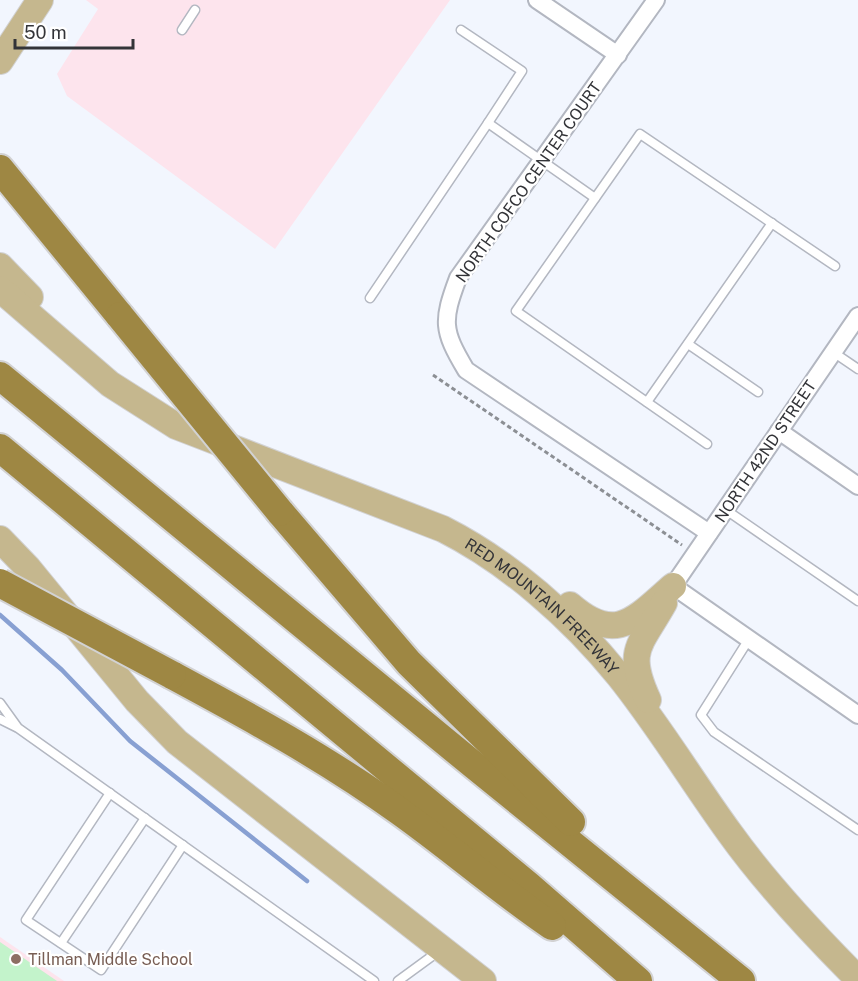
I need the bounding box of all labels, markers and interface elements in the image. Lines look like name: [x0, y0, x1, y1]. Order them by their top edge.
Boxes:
scale bar: [15, 12, 134, 50]
text: 50 m: [24, 22, 67, 43]
street label: NORTH COFCO CENTER COURT: [452, 78, 605, 286]
street label: NORTH 42ND STREET: [711, 376, 820, 526]
street label: RED MOUNTAIN FREEWAY: [461, 534, 623, 679]
place label: Tillman Middle School: [28, 950, 193, 969]
marker: Tillman Middle School: [9, 952, 23, 966]

